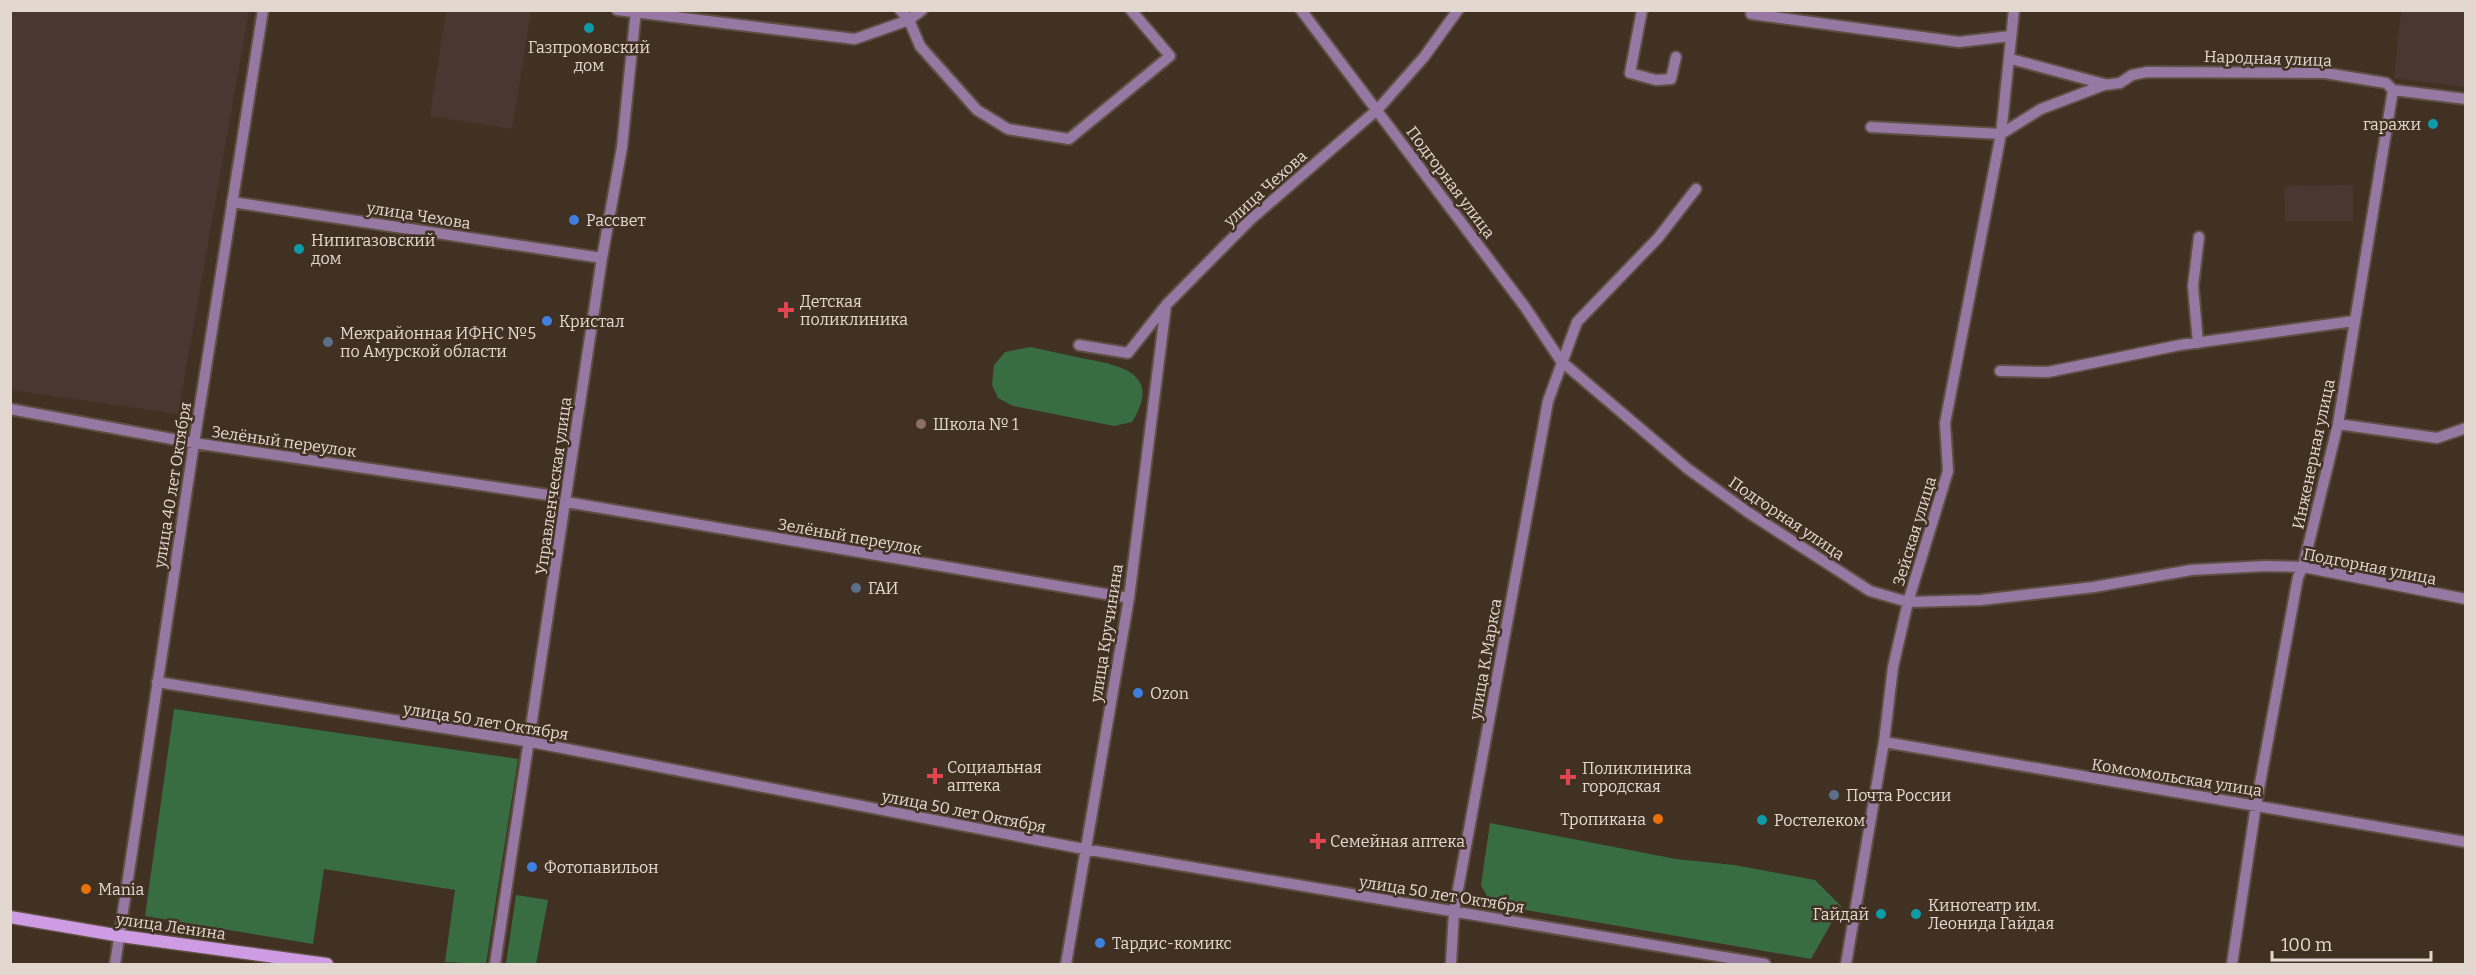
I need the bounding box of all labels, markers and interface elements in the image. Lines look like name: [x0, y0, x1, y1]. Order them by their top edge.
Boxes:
marker: Газпромовский дом: [582, 21, 596, 35]
place label: Газпромовский дом: [528, 38, 650, 75]
street label: Народная улица: [2204, 47, 2333, 70]
place label: гаражи: [2363, 115, 2421, 134]
marker: гаражи: [2426, 117, 2440, 131]
street label: Подгорная улица: [1402, 123, 1499, 242]
street label: улица Чехова: [1219, 146, 1311, 231]
street label: улица Чехова: [365, 198, 472, 233]
place label: Рассвет: [586, 211, 646, 230]
marker: Рассвет: [567, 213, 581, 227]
place label: Нипигазовский дом: [311, 231, 435, 268]
marker: Нипигазовский дом: [292, 242, 306, 256]
place label: Детская поликлиника: [800, 292, 908, 329]
marker: Детская поликлиника: [777, 301, 795, 319]
place label: Кристал: [559, 312, 625, 331]
marker: Кристал: [540, 314, 554, 328]
place label: Межрайонная ИФНС №5 по Амурской области: [340, 324, 536, 361]
marker: Межрайонная ИФНС №5 по Амурской области: [321, 335, 335, 349]
street label: Инженерная улица: [2288, 377, 2339, 531]
street label: Управленческая улица: [532, 395, 575, 576]
street label: улица 40 лет Октября: [150, 401, 195, 570]
place label: Школа № 1: [933, 415, 1019, 434]
marker: Школа № 1: [914, 417, 928, 431]
street label: Зелёный переулок: [210, 422, 358, 461]
street label: Подгорная улица: [1725, 473, 1848, 564]
street label: Зейская улица: [1889, 474, 1940, 588]
street label: Зелёный переулок: [776, 514, 924, 559]
street label: Подгорная улица: [2302, 544, 2438, 589]
street label: улица Кручинина: [1086, 562, 1127, 705]
place label: ГАИ: [868, 579, 899, 598]
marker: ГАИ: [849, 581, 863, 595]
street label: улица К.Маркса: [1465, 597, 1506, 722]
place label: Ozon: [1150, 684, 1189, 703]
marker: Ozon: [1131, 686, 1145, 700]
street label: улица 50 лет Октября: [401, 699, 570, 744]
street label: Комсомольская улица: [2090, 755, 2264, 800]
place label: Социальная аптека: [947, 758, 1042, 795]
place label: Поликлиника городская: [1582, 759, 1692, 796]
marker: Поликлиника городская: [1559, 768, 1577, 786]
marker: Социальная аптека: [928, 769, 942, 783]
street label: улица 50 лет Октября: [879, 786, 1048, 837]
place label: Почта России: [1846, 786, 1951, 805]
marker: Почта России: [1827, 788, 1841, 802]
place label: Тропикана: [1560, 810, 1646, 829]
place label: Ростелеком: [1774, 811, 1865, 830]
marker: Тропикана: [1651, 812, 1665, 826]
marker: Ростелеком: [1755, 813, 1769, 827]
place label: Семейная аптека: [1330, 832, 1465, 851]
marker: Семейная аптека: [1311, 834, 1325, 848]
place label: Фотопавильон: [544, 858, 659, 877]
marker: Фотопавильон: [525, 860, 539, 874]
street label: улица 50 лет Октября: [1357, 872, 1526, 917]
place label: Mania: [98, 880, 144, 899]
marker: Mania: [79, 882, 93, 896]
place label: Кинотеатр им. Леонида Гайдая: [1928, 896, 2055, 933]
place label: Гайдай: [1813, 905, 1869, 924]
marker: Гайдай: [1874, 907, 1888, 921]
marker: Кинотеатр им. Леонида Гайдая: [1909, 907, 1923, 921]
street label: улица Ленина: [114, 909, 227, 944]
scale bar: [2272, 924, 2431, 962]
place label: Тардис-комикс: [1112, 934, 1232, 953]
text: 100 m: [2281, 934, 2332, 956]
marker: Тардис-комикс: [1093, 936, 1107, 950]

